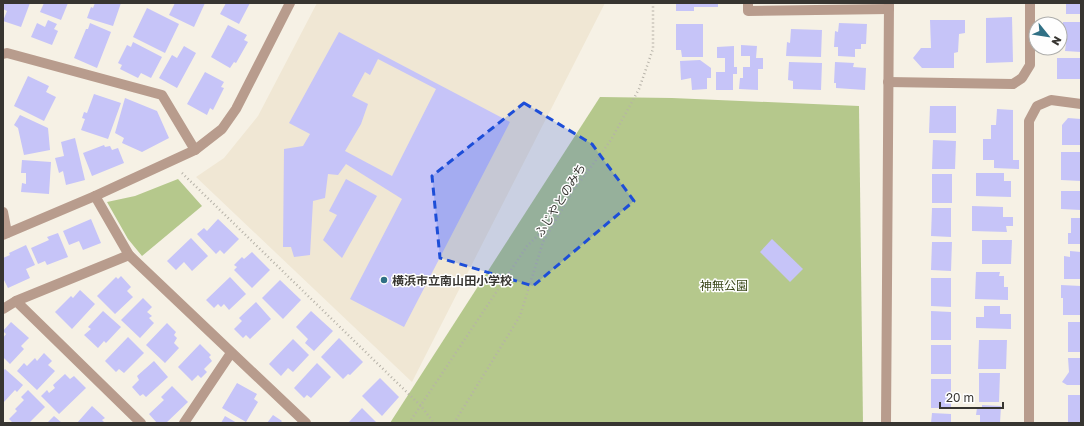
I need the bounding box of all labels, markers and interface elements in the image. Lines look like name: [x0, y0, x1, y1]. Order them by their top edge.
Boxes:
north arrow: [1028, 16, 1068, 56]
text: N: [1049, 34, 1065, 48]
street label: ふじやとのみち: [531, 160, 589, 240]
place label: 横浜市立南山田小学校: [392, 273, 512, 288]
marker: 横浜市立南山田小学校: [379, 275, 389, 285]
park label: 神無公園: [700, 278, 748, 293]
scale bar: [940, 384, 1003, 410]
text: 20 m: [946, 390, 974, 405]

